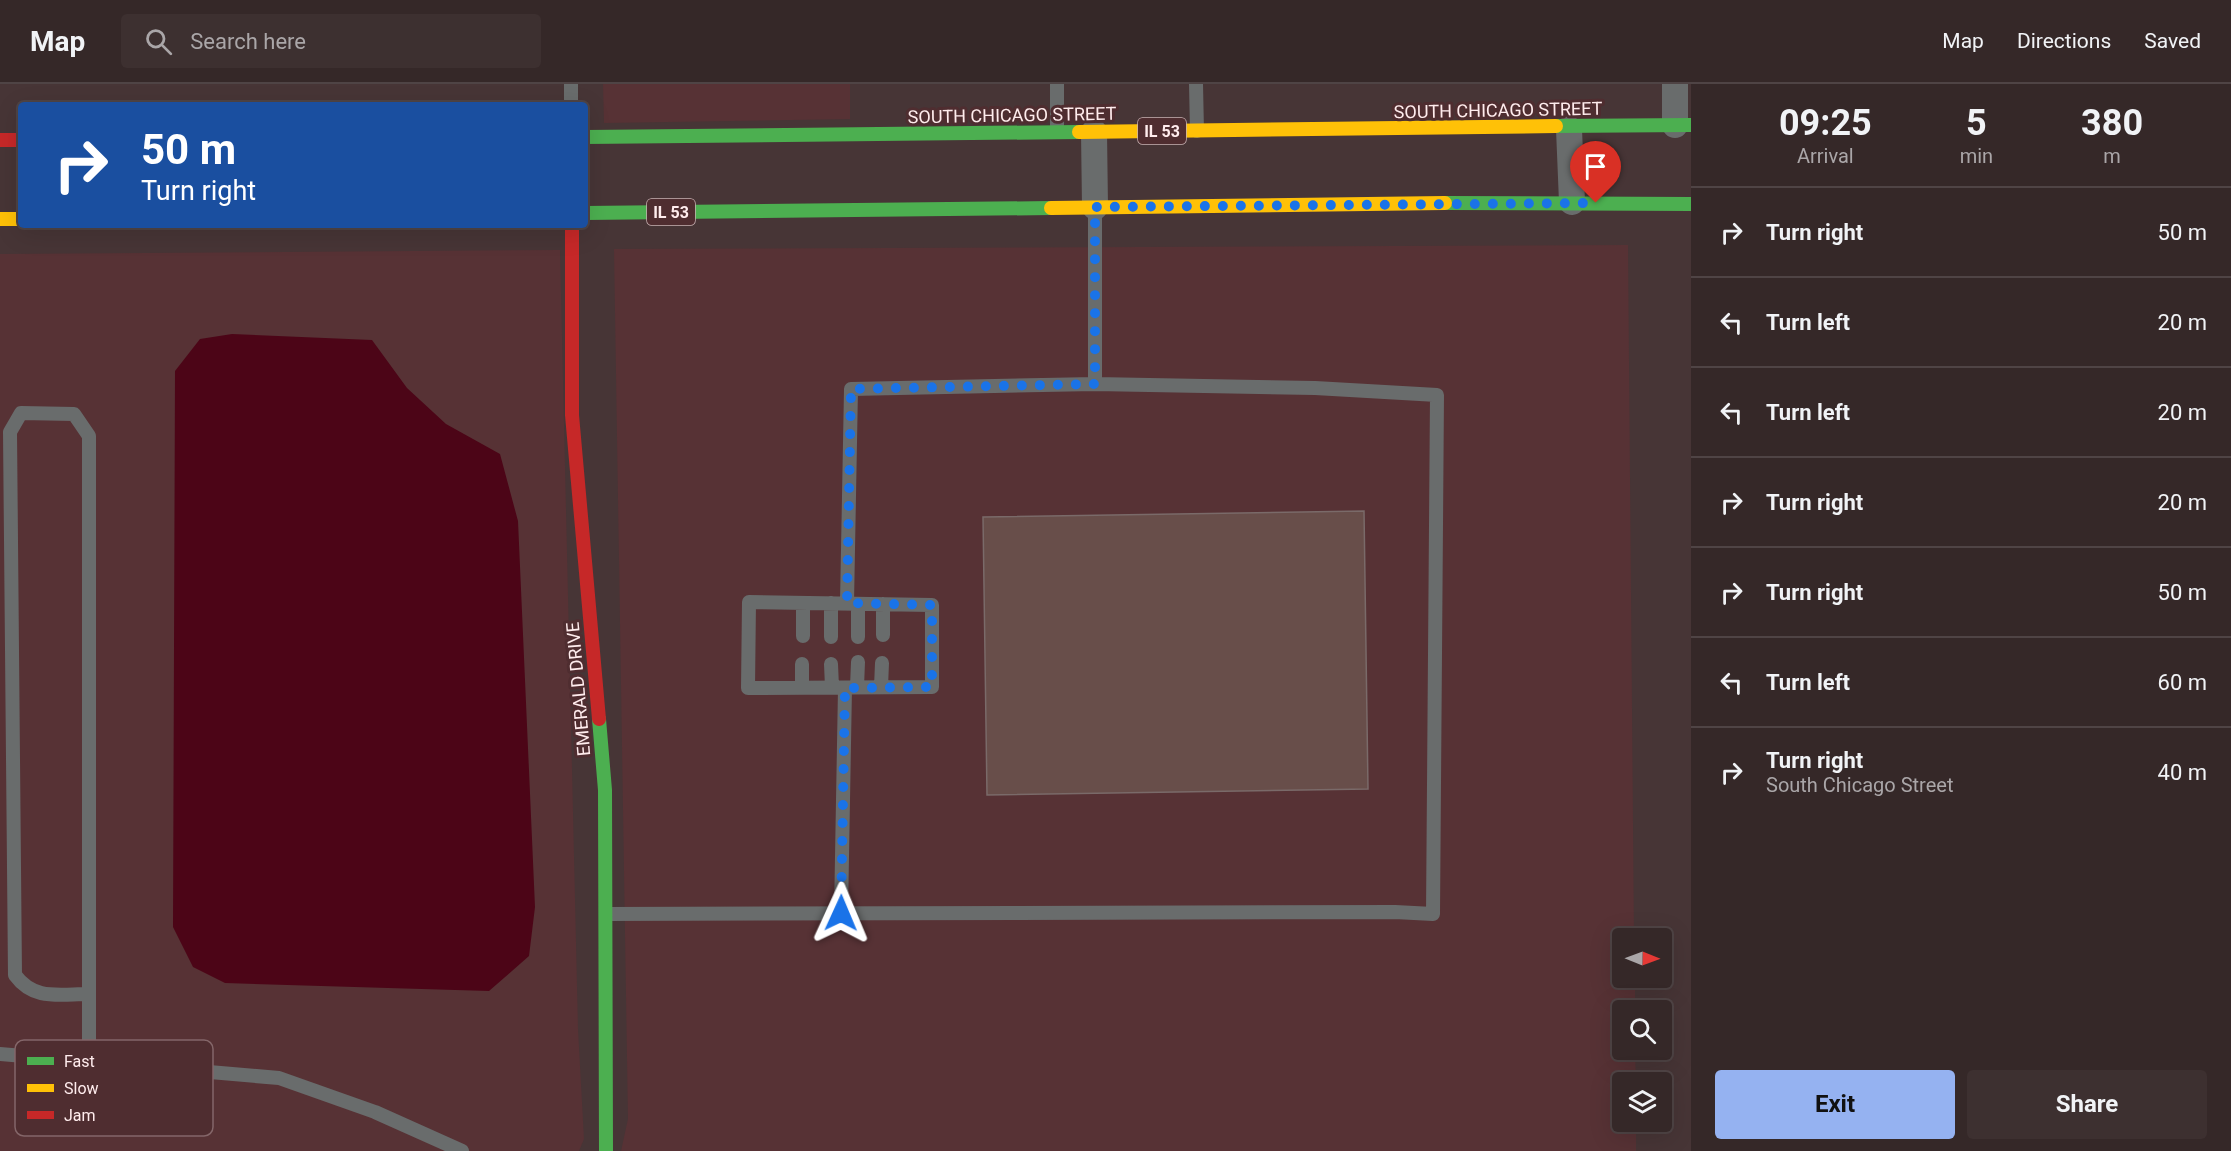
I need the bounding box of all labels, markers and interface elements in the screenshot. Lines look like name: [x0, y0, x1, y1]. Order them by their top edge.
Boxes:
search box: [121, 14, 541, 68]
text: Map: [30, 25, 85, 58]
icon: search: [142, 25, 175, 58]
text: Search here: [190, 29, 306, 54]
text: Map: [1942, 29, 1984, 53]
text: Directions: [2017, 29, 2111, 53]
text: Saved: [2144, 29, 2201, 53]
street label: SOUTH CHICAGO STREET: [1394, 98, 1603, 122]
text: 09:25: [1779, 102, 1872, 144]
text: 5: [1966, 102, 1987, 144]
text: 380: [2081, 102, 2143, 144]
street label: SOUTH CHICAGO STREET: [908, 103, 1117, 127]
road number: IL 53: [1138, 118, 1186, 144]
text: 50 m: [141, 125, 236, 174]
icon: right: [42, 126, 120, 204]
pin: [1570, 141, 1621, 203]
text: Arrival: [1797, 144, 1854, 168]
text: min: [1960, 144, 1993, 168]
text: m: [2103, 144, 2121, 168]
icon: arrive: [1579, 150, 1612, 183]
text: Turn right: [141, 175, 256, 207]
road number: IL 53: [647, 199, 695, 225]
icon: right: [1715, 216, 1748, 249]
text: Turn right: [1766, 220, 1863, 245]
text: 50 m: [2158, 220, 2207, 245]
icon: left: [1715, 306, 1748, 339]
text: Turn left: [1766, 310, 1850, 335]
text: 20 m: [2158, 310, 2207, 335]
icon: left: [1715, 396, 1748, 429]
text: Turn left: [1766, 400, 1850, 425]
text: 20 m: [2158, 400, 2207, 425]
icon: right: [1715, 486, 1748, 519]
text: Turn right: [1766, 490, 1863, 515]
text: 20 m: [2158, 490, 2207, 515]
icon: right: [1715, 576, 1748, 609]
text: Turn right: [1766, 580, 1863, 605]
text: 50 m: [2158, 580, 2207, 605]
street label: EMERALD DRIVE: [562, 621, 594, 757]
icon: left: [1715, 666, 1748, 699]
text: Turn left: [1766, 670, 1850, 695]
text: 60 m: [2158, 670, 2207, 695]
text: Turn right: [1766, 748, 1863, 773]
icon: right: [1715, 756, 1748, 789]
text: 40 m: [2158, 760, 2207, 785]
text: South Chicago Street: [1766, 773, 1953, 797]
position arrow: [809, 881, 873, 945]
north arrow: [1612, 928, 1672, 988]
map controls: [1612, 928, 1672, 1132]
button: search: [1612, 1000, 1672, 1060]
legend: [15, 1040, 213, 1136]
text: Fast: [64, 1052, 95, 1071]
button: Exit: [1715, 1070, 1955, 1139]
button: Share: [1967, 1070, 2207, 1139]
button: layers: [1612, 1072, 1672, 1132]
text: Slow: [64, 1079, 99, 1098]
text: Jam: [64, 1106, 96, 1125]

